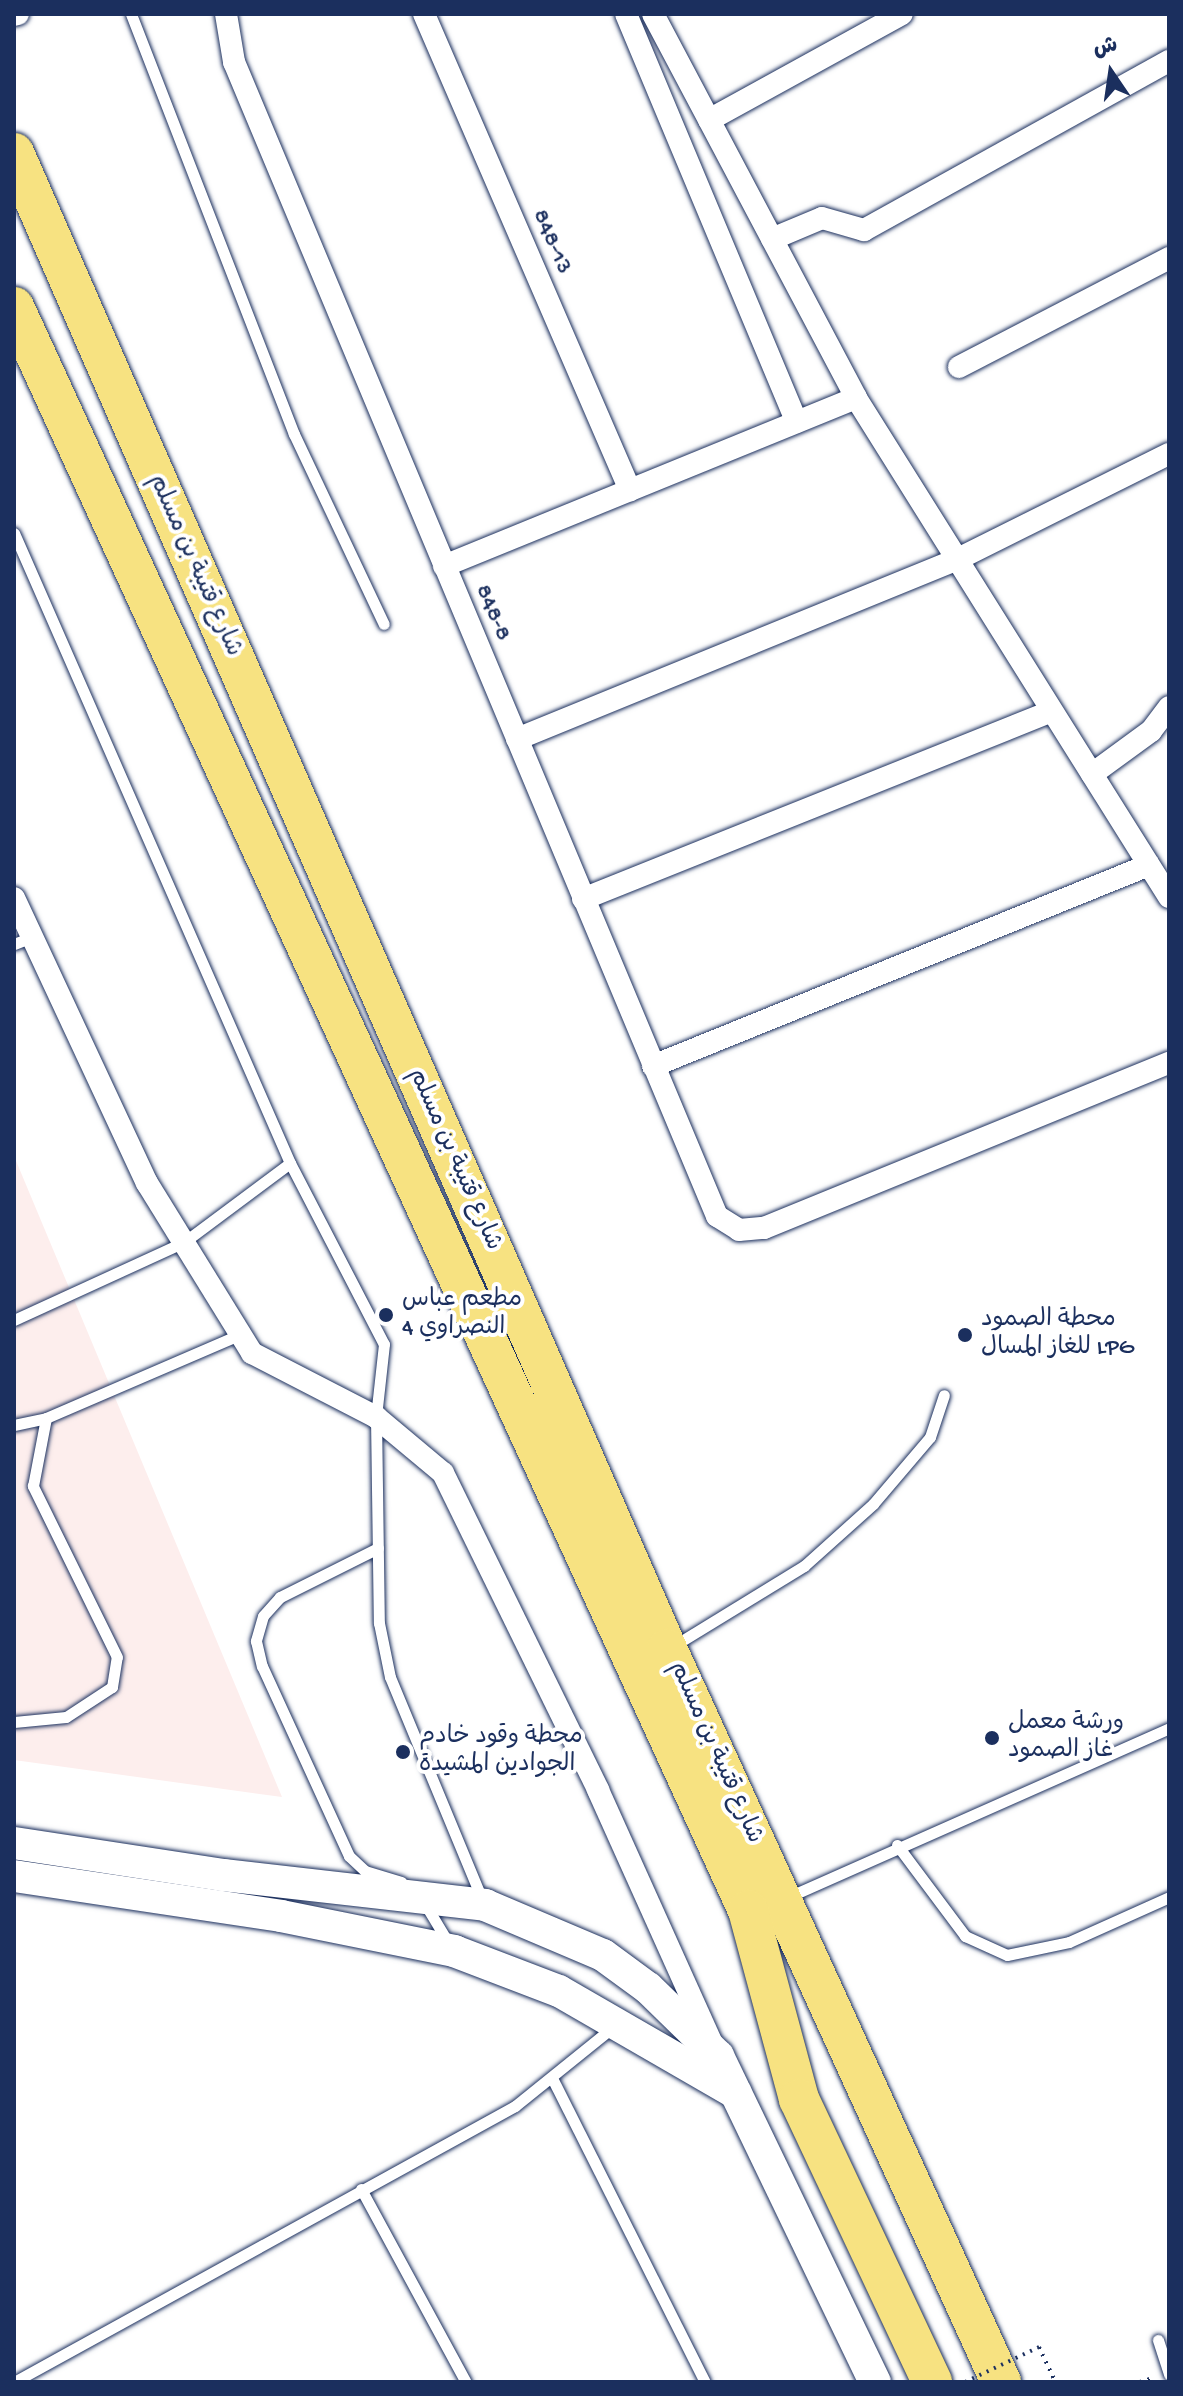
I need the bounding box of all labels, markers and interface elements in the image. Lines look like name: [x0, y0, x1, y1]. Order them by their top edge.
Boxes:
north arrow: [1071, 32, 1151, 112]
text: ش: [1091, 33, 1120, 64]
street label: 848-13: [525, 205, 577, 279]
street label: شارع قتيبة بن مسلم: [141, 471, 247, 661]
street label: 848-8: [467, 581, 517, 645]
street label: شارع قتيبة بن مسلم: [401, 1065, 507, 1255]
place label: مطعم عباس النصراوي 4: [402, 1287, 522, 1343]
marker: مطعم عباس النصراوي 4: [377, 1306, 395, 1324]
place label: محطة الصمود للغاز المسال LPG: [981, 1307, 1134, 1363]
marker: محطة الصمود للغاز المسال LPG: [956, 1326, 974, 1344]
street label: شارع قتيبة بن مسلم: [662, 1658, 768, 1848]
place label: ورشة معمل غاز الصمود: [1008, 1710, 1124, 1766]
place label: محطة وقود خادم الجوادين المشيدة: [419, 1724, 583, 1780]
marker: ورشة معمل غاز الصمود: [983, 1729, 1001, 1747]
marker: محطة وقود خادم الجوادين المشيدة: [394, 1743, 412, 1761]

